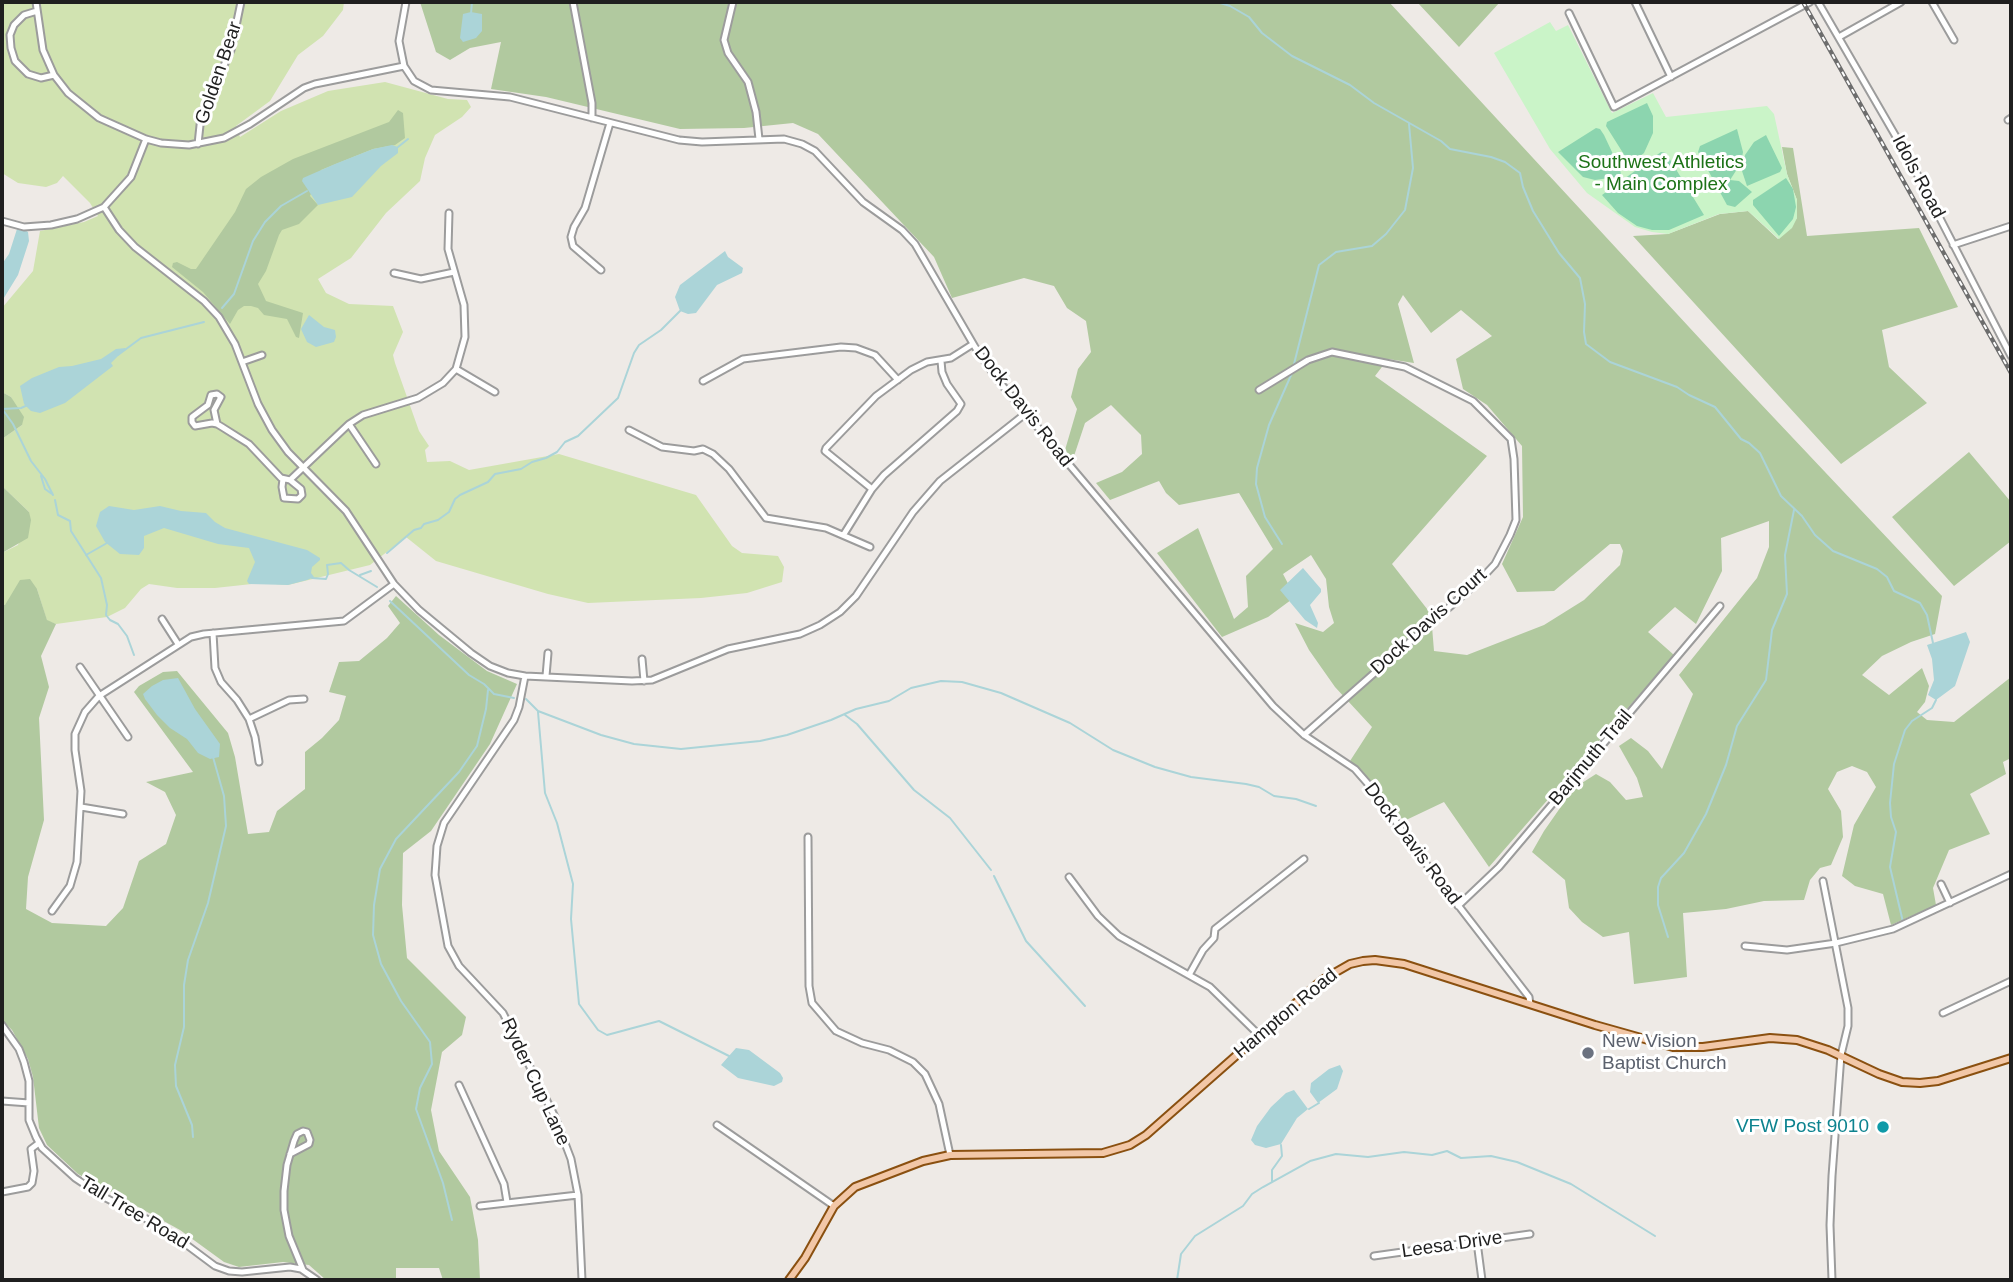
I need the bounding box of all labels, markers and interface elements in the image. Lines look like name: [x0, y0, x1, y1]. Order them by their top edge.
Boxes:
street label: Golden Bear: [191, 19, 247, 127]
street label: Idols Road: [1887, 132, 1949, 222]
park label: Southwest Athletics - Main Complex: [1578, 152, 1744, 196]
street label: Dock Davis Road: [969, 342, 1077, 472]
street label: Dock Davis Court: [1366, 564, 1492, 680]
street label: Barjmuth Trail: [1544, 706, 1638, 810]
street label: Dock Davis Road: [1359, 779, 1465, 909]
street label: Hampton Road: [1230, 964, 1342, 1064]
street label: Ryder Cup Lane: [495, 1014, 575, 1150]
place label: New Vision Baptist Church: [1602, 1031, 1727, 1075]
marker: New Vision Baptist Church: [1580, 1045, 1596, 1061]
place label: VFW Post 9010: [1736, 1116, 1869, 1138]
marker: VFW Post 9010: [1875, 1119, 1891, 1135]
street label: Tall Tree Road: [75, 1172, 193, 1254]
street label: Leesa Drive: [1400, 1227, 1504, 1263]

